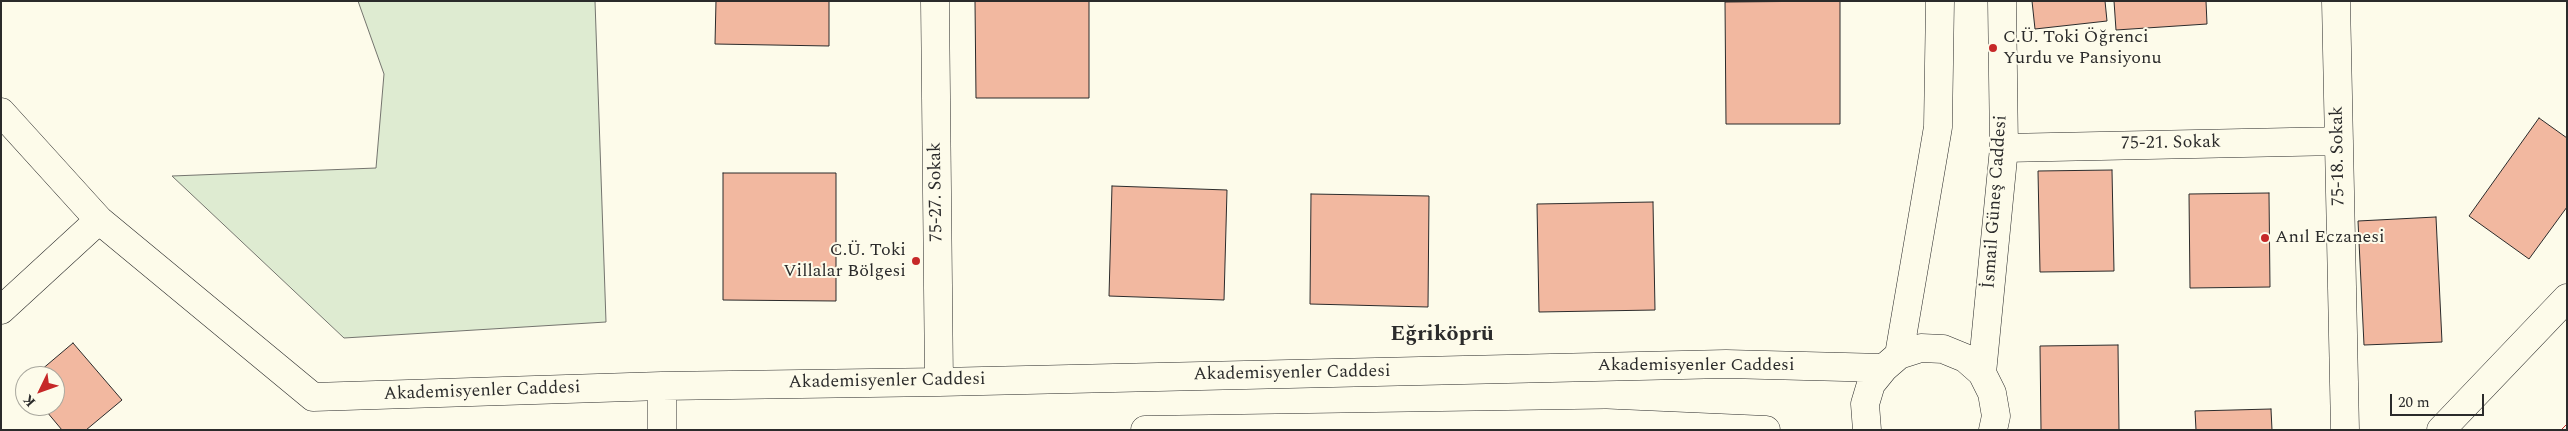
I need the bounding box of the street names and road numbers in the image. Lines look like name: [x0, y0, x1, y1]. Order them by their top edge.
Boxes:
street label: 75-18. Sokak: [2327, 106, 2351, 206]
street label: İsmail Güneş Caddesi: [1979, 115, 2013, 289]
street label: 75-21. Sokak: [2121, 132, 2221, 156]
street label: 75-27. Sokak: [925, 142, 949, 242]
street label: Akademisyenler Caddesi: [1597, 355, 1795, 377]
street label: Akademisyenler Caddesi: [1193, 361, 1391, 387]
street label: Akademisyenler Caddesi: [788, 369, 986, 395]
street label: Akademisyenler Caddesi: [383, 378, 581, 406]

